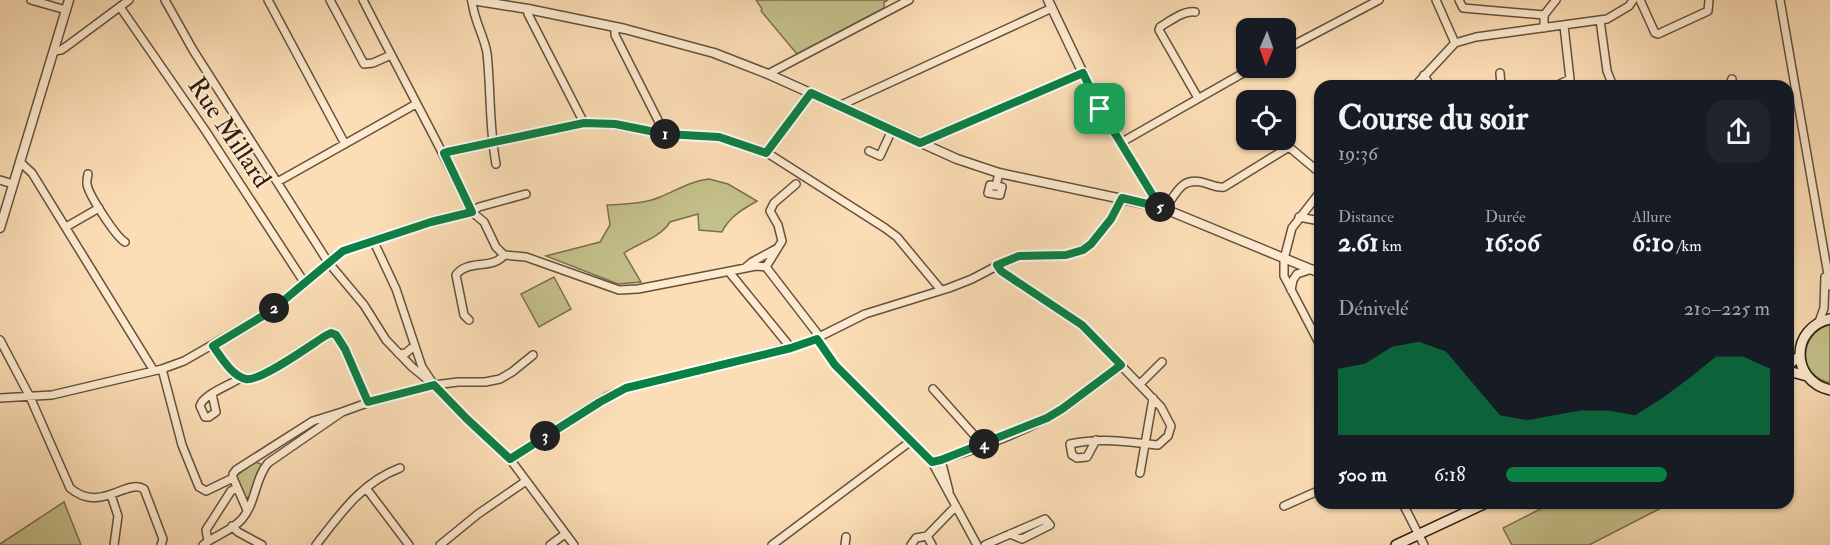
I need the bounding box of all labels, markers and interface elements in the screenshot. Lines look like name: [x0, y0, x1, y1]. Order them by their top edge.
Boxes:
north arrow: [1236, 18, 1296, 78]
map controls: [1236, 18, 1296, 150]
street label: Rue Millard: [181, 71, 278, 194]
pin: [1074, 83, 1125, 134]
button: locate: [1236, 90, 1296, 150]
icon: arrive: [1083, 92, 1116, 125]
text: Course du soir: [1338, 98, 1528, 139]
button: share: [1707, 100, 1770, 163]
pin: 1: [650, 119, 680, 149]
text: 1: [662, 124, 668, 144]
text: 19:36: [1338, 141, 1378, 166]
pin: 5: [1145, 192, 1175, 222]
text: 5: [1156, 197, 1164, 217]
text: Distance: [1338, 207, 1394, 227]
text: Durée: [1485, 207, 1526, 227]
text: Allure: [1632, 207, 1671, 227]
text: 2.61: [1338, 227, 1379, 259]
text: 16:06: [1485, 227, 1540, 259]
text: 6:10: [1632, 227, 1674, 259]
text: km: [1379, 236, 1402, 256]
text: /km: [1674, 236, 1702, 256]
pin: 2: [259, 293, 289, 323]
text: Dénivelé: [1338, 296, 1408, 321]
text: 210–225 m: [1684, 296, 1770, 321]
text: 2: [270, 298, 278, 318]
pin: 3: [530, 421, 560, 451]
text: 3: [542, 426, 548, 446]
pin: 4: [969, 429, 999, 459]
text: 4: [980, 434, 988, 454]
text: 500 m: [1338, 462, 1387, 487]
text: 6:18: [1434, 462, 1466, 487]

